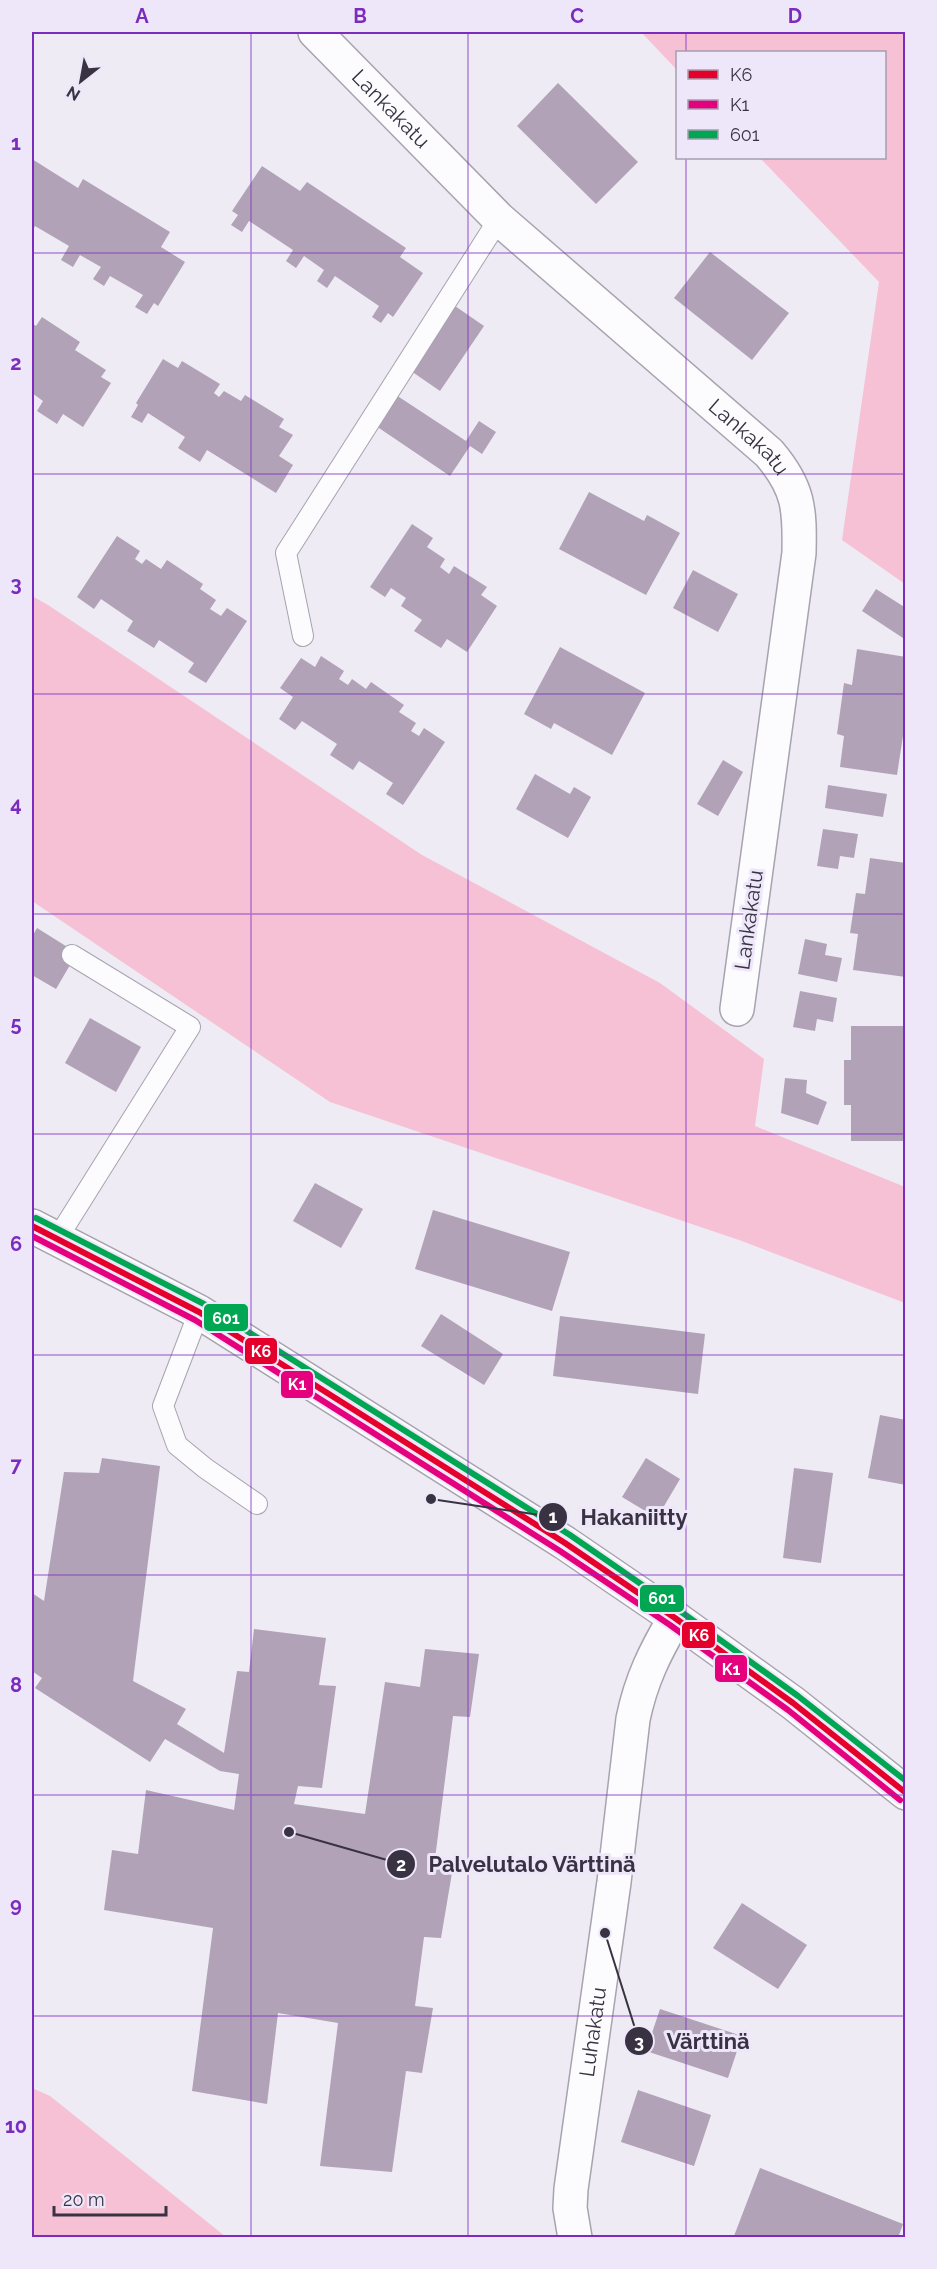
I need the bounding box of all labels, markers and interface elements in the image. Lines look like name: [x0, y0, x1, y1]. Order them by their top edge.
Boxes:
text: A: [135, 4, 149, 28]
text: B: [353, 4, 367, 28]
text: C: [570, 4, 584, 28]
text: D: [788, 4, 802, 28]
north arrow: [51, 51, 111, 111]
legend: [676, 51, 886, 159]
street label: Lankakatu: [347, 64, 435, 153]
text: K6: [730, 64, 753, 85]
text: N: [63, 82, 84, 105]
text: K1: [730, 94, 750, 115]
text: 601: [730, 124, 760, 145]
text: 1: [11, 131, 21, 155]
text: 2: [10, 351, 22, 375]
street label: Lankakatu: [704, 393, 795, 480]
text: 3: [10, 572, 22, 596]
text: 4: [10, 792, 22, 816]
street label: Lankakatu: [729, 868, 768, 971]
text: 5: [10, 1012, 22, 1036]
text: 6: [10, 1232, 22, 1256]
line badge: 601: [203, 1303, 249, 1332]
text: 601: [212, 1309, 240, 1328]
line badge: K6: [244, 1337, 278, 1365]
text: K6: [251, 1342, 271, 1361]
line badge: K1: [280, 1370, 314, 1399]
text: K1: [288, 1375, 306, 1394]
text: 7: [10, 1453, 22, 1477]
callout: Hakaniitty: [538, 1497, 700, 1537]
text: Hakaniitty: [580, 1504, 688, 1530]
text: 1: [549, 1506, 558, 1527]
line badge: 601: [639, 1584, 685, 1613]
text: 601: [648, 1589, 676, 1608]
line badge: K6: [681, 1621, 716, 1649]
text: K6: [689, 1626, 709, 1645]
line badge: K1: [714, 1654, 748, 1683]
text: K1: [722, 1660, 740, 1679]
text: 8: [10, 1673, 22, 1697]
callout: Palvelutalo Värttinä: [386, 1844, 648, 1884]
text: Palvelutalo Värttinä: [428, 1851, 636, 1877]
text: 2: [396, 1854, 406, 1875]
text: 9: [10, 1893, 22, 1917]
street label: Luhakatu: [574, 1985, 611, 2078]
callout: Värttinä: [624, 2021, 762, 2061]
text: Värttinä: [666, 2028, 750, 2054]
text: 3: [634, 2031, 644, 2052]
text: 10: [5, 2114, 27, 2138]
scale bar: [54, 2179, 166, 2217]
text: 20 m: [63, 2189, 105, 2210]

